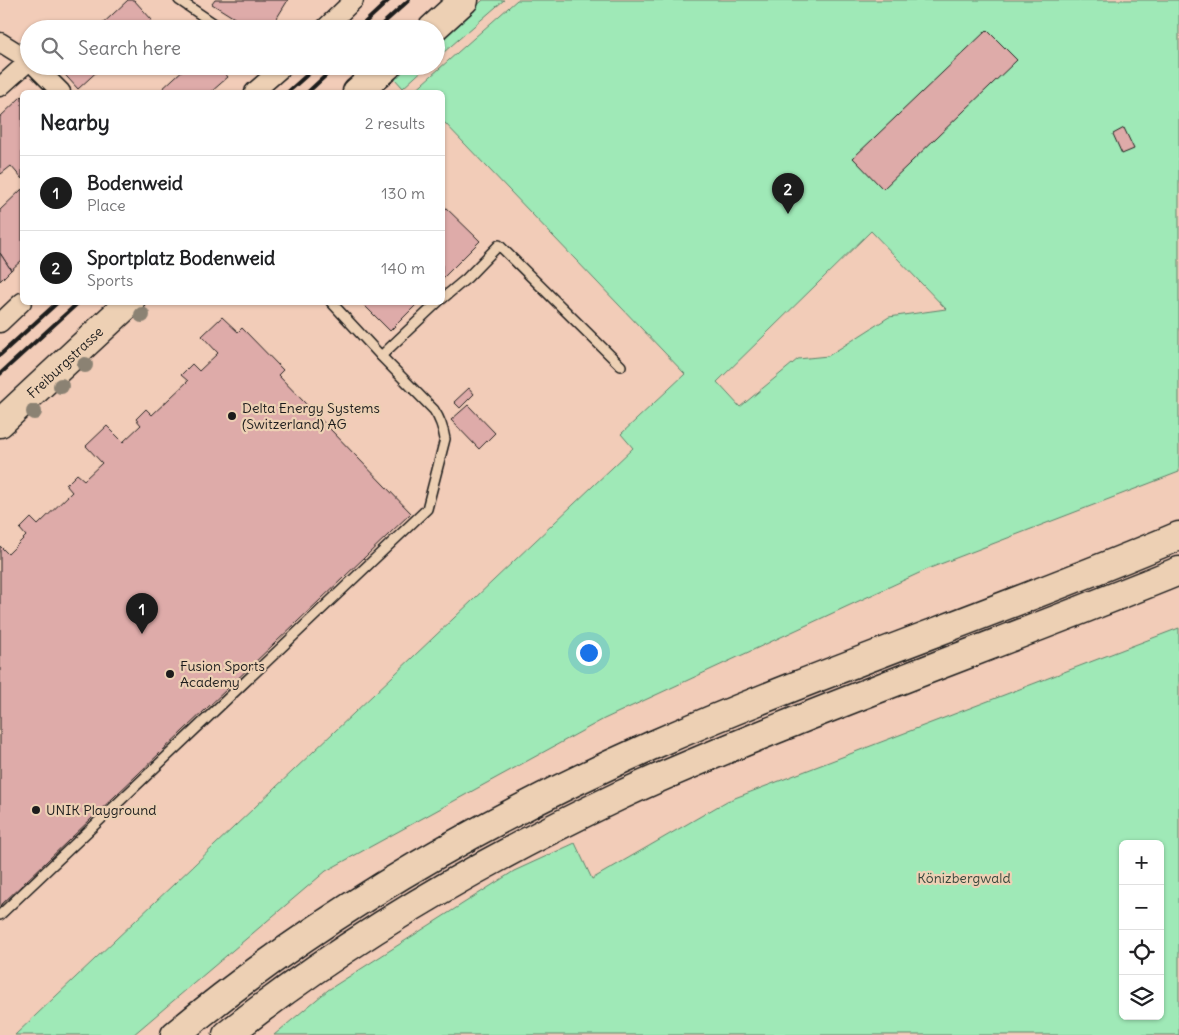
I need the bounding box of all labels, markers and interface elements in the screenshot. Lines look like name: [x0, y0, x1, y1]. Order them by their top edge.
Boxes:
search box: [20, 20, 445, 75]
icon: search: [38, 34, 66, 62]
text: Search here: [78, 36, 181, 60]
text: Nearby: [40, 109, 110, 136]
text: 2 results: [365, 113, 425, 133]
text: Bodenweid: [87, 171, 183, 195]
pin: 2: [772, 173, 804, 214]
text: 1: [53, 183, 59, 203]
text: 130 m: [381, 183, 425, 203]
text: Place: [87, 195, 126, 215]
text: Sportplatz Bodenweid: [87, 246, 275, 270]
text: 2: [52, 258, 60, 278]
text: 140 m: [381, 258, 425, 278]
text: Sports: [87, 270, 133, 290]
street label: Freiburgstrasse: [23, 323, 107, 402]
place label: Delta Energy Systems (Switzerland) AG: [242, 399, 380, 433]
marker: Delta Energy Systems (Switzerland) AG: [226, 410, 238, 422]
pin: 1: [126, 593, 158, 634]
your location: [576, 640, 602, 666]
place label: Fusion Sports Academy: [180, 657, 265, 691]
marker: Fusion Sports Academy: [164, 668, 176, 680]
place label: UNIK Playground: [46, 801, 157, 819]
marker: UNIK Playground: [30, 804, 42, 816]
map controls: [1119, 840, 1164, 1020]
button: +: [1119, 840, 1164, 885]
park label: Könizbergwald: [917, 869, 1011, 887]
button: −: [1119, 885, 1164, 930]
button: locate: [1119, 930, 1164, 975]
button: layers: [1119, 975, 1164, 1020]

